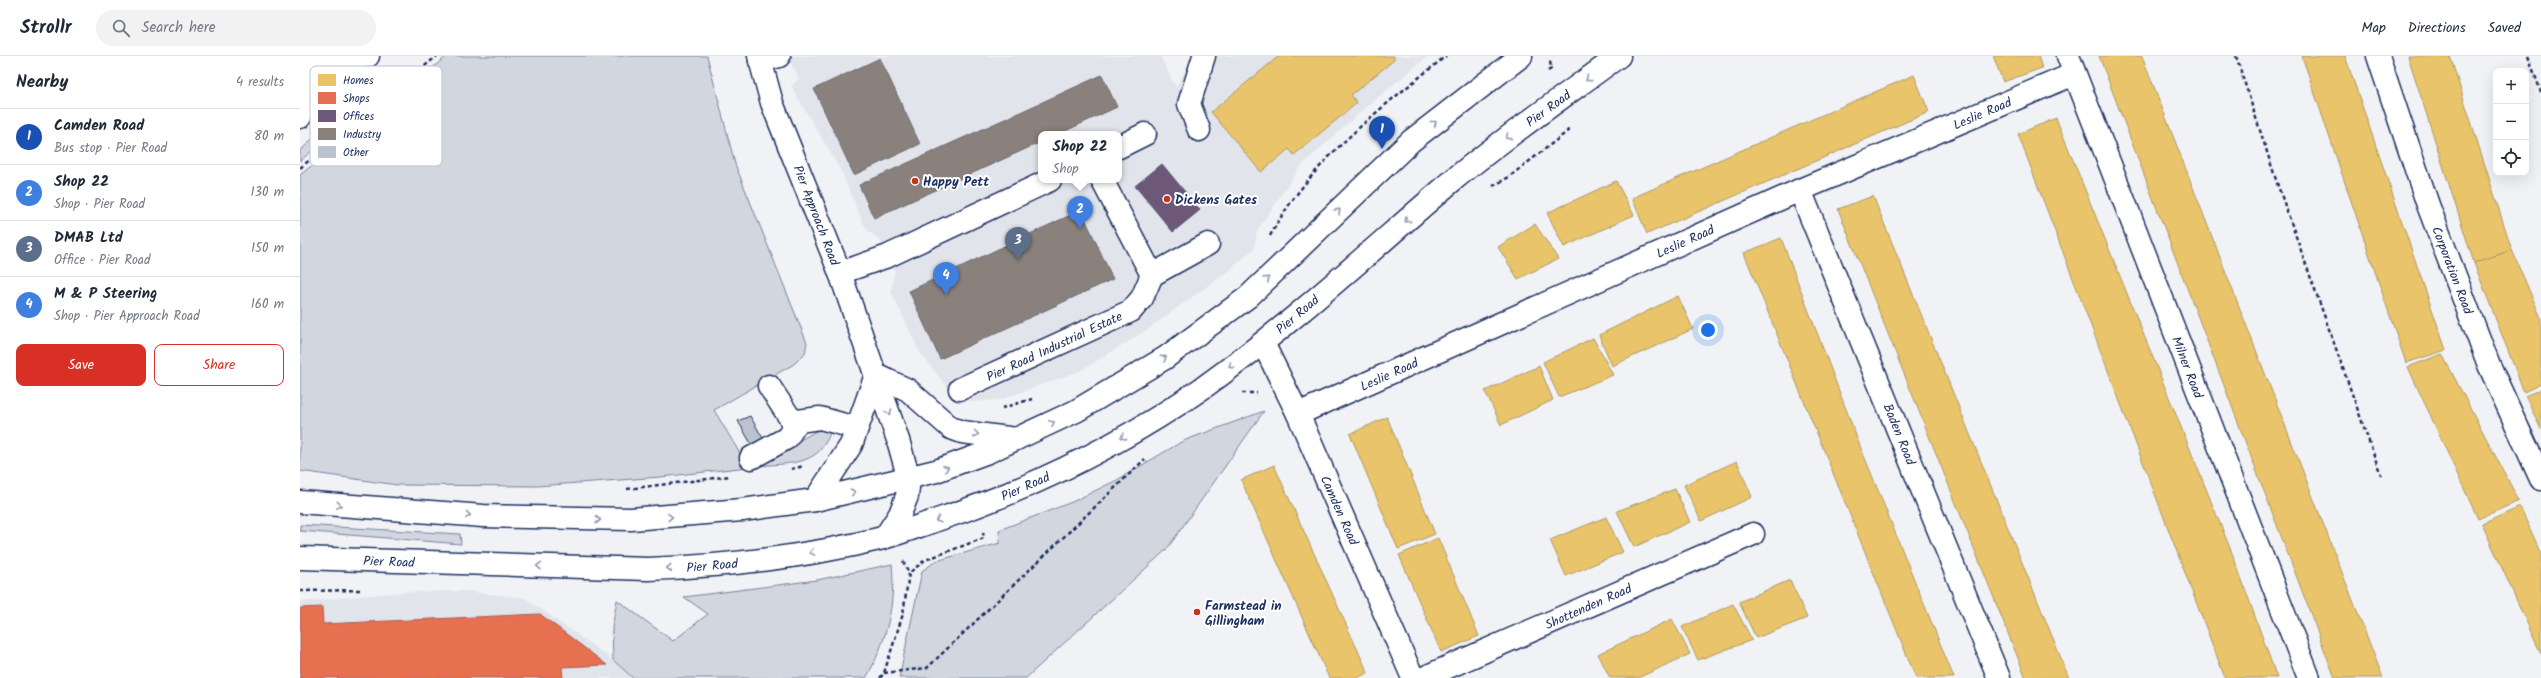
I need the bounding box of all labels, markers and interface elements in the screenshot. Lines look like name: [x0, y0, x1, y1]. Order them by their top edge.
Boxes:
search box: [96, 10, 376, 46]
text: Strollr: [20, 13, 72, 43]
text: Search here: [142, 16, 216, 40]
icon: search: [110, 17, 132, 39]
text: Map: [2361, 17, 2386, 39]
text: Directions: [2408, 17, 2466, 39]
text: Saved: [2488, 17, 2521, 39]
legend: [310, 66, 442, 166]
map controls: [2493, 68, 2529, 176]
button: +: [2493, 68, 2529, 104]
text: Nearby: [16, 69, 68, 96]
text: 4 results: [236, 72, 284, 93]
text: Homes: [343, 72, 374, 90]
one-way arrow: [1585, 74, 1592, 81]
street label: Pier Road: [1522, 85, 1576, 133]
text: Shops: [343, 90, 370, 108]
street label: Leslie Road: [1950, 92, 2016, 136]
button: −: [2493, 104, 2529, 140]
text: Offices: [343, 108, 375, 126]
text: Camden Road: [54, 114, 144, 138]
pin: 1: [1369, 116, 1395, 149]
one-way arrow: [1429, 121, 1436, 128]
text: 1: [27, 126, 31, 147]
text: 80 m: [254, 126, 284, 147]
text: Industry: [343, 126, 382, 144]
popup: [1038, 131, 1122, 183]
one-way arrow: [1505, 133, 1512, 140]
text: Shop 22: [1053, 135, 1107, 159]
text: Bus stop · Pier Road: [54, 138, 167, 159]
button: locate: [2493, 140, 2529, 176]
text: Other: [343, 144, 370, 162]
text: Shop: [1053, 159, 1079, 180]
street label: Pier Approach Road: [787, 162, 845, 269]
text: Shop 22: [54, 170, 109, 194]
place label: Happy Pett: [923, 172, 989, 193]
marker: Happy Pett: [910, 176, 920, 186]
text: 2: [25, 182, 33, 203]
text: 130 m: [250, 182, 284, 203]
place label: Dickens Gates: [1175, 190, 1257, 211]
text: Shop · Pier Road: [54, 194, 145, 215]
marker: Dickens Gates: [1162, 194, 1172, 204]
pin: 2: [1067, 196, 1093, 229]
one-way arrow: [1333, 208, 1341, 216]
one-way arrow: [1404, 215, 1412, 223]
street label: Leslie Road: [1653, 220, 1719, 265]
street label: Corporation Road: [2425, 224, 2478, 318]
text: DMAB Ltd: [54, 226, 123, 250]
pin: 3: [1005, 227, 1031, 260]
text: 3: [25, 238, 33, 259]
text: 150 m: [251, 238, 284, 259]
text: Office · Pier Road: [54, 250, 150, 271]
pin: 4: [933, 262, 959, 295]
one-way arrow: [1262, 276, 1270, 284]
text: M & P Steering: [54, 282, 157, 306]
street label: Pier Road: [1271, 290, 1325, 340]
text: 4: [25, 294, 33, 315]
text: 160 m: [251, 294, 284, 315]
text: Shop · Pier Approach Road: [54, 306, 200, 327]
street label: Pier Road Industrial Estate: [983, 306, 1126, 388]
your location: [1698, 320, 1718, 340]
street label: Milner Road: [2165, 333, 2208, 402]
button: Save: [16, 344, 146, 386]
button: Share: [154, 344, 284, 386]
street label: Leslie Road: [1357, 353, 1423, 398]
one-way arrow: [1160, 356, 1167, 363]
one-way arrow: [1229, 361, 1236, 368]
street label: Baden Road: [1877, 401, 1921, 469]
one-way arrow: [885, 408, 893, 415]
one-way arrow: [1047, 420, 1055, 428]
one-way arrow: [973, 429, 979, 438]
one-way arrow: [1120, 433, 1127, 440]
one-way arrow: [942, 464, 949, 472]
street label: Pier Road: [998, 467, 1054, 507]
street label: Camden Road: [1314, 472, 1364, 550]
one-way arrow: [850, 488, 856, 496]
one-way arrow: [336, 500, 342, 509]
one-way arrow: [465, 510, 471, 519]
one-way arrow: [667, 513, 673, 522]
one-way arrow: [934, 515, 941, 524]
one-way arrow: [595, 516, 601, 524]
one-way arrow: [809, 547, 815, 556]
street label: Pier Road: [363, 551, 416, 574]
street label: Pier Road: [686, 554, 739, 579]
one-way arrow: [536, 561, 542, 570]
one-way arrow: [666, 564, 672, 573]
street label: Shottenden Road: [1542, 579, 1636, 636]
place label: Farmstead in Gillingham: [1205, 596, 1282, 632]
marker: Farmstead in Gillingham: [1192, 607, 1202, 617]

